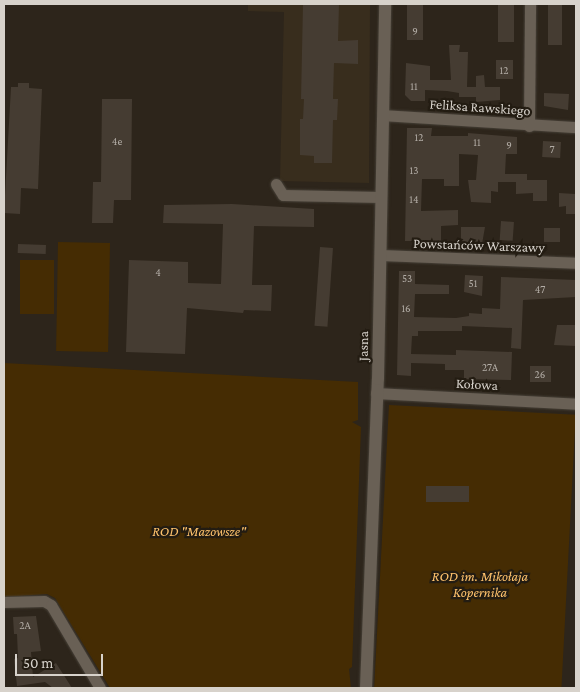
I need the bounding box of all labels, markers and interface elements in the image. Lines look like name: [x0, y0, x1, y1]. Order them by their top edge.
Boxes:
house number: 9: [412, 24, 418, 38]
house number: 12: [500, 63, 508, 77]
house number: 11: [410, 79, 418, 93]
street label: Feliksa Rawskiego: [429, 95, 531, 119]
house number: 12: [415, 130, 423, 144]
house number: 4e: [112, 134, 122, 148]
house number: 11: [473, 135, 481, 149]
house number: 9: [506, 138, 512, 152]
house number: 7: [549, 142, 555, 156]
house number: 13: [410, 163, 418, 177]
house number: 14: [409, 192, 419, 206]
street label: Powstańców Warszawy: [413, 234, 545, 256]
house number: 4: [155, 265, 161, 279]
house number: 53: [402, 271, 412, 285]
house number: 51: [469, 276, 477, 290]
house number: 47: [535, 282, 545, 296]
house number: 16: [401, 301, 411, 315]
street label: Jasna: [354, 331, 372, 361]
house number: 27A: [482, 360, 498, 374]
house number: 26: [535, 367, 545, 381]
street label: Kołowa: [456, 375, 498, 393]
park label: ROD "Mazowsze": [152, 523, 246, 539]
park label: ROD im. Mikołaja Kopernika: [432, 568, 528, 600]
house number: 2A: [19, 618, 31, 632]
scale bar: [18, 644, 105, 676]
text: 50 m: [23, 655, 53, 671]

